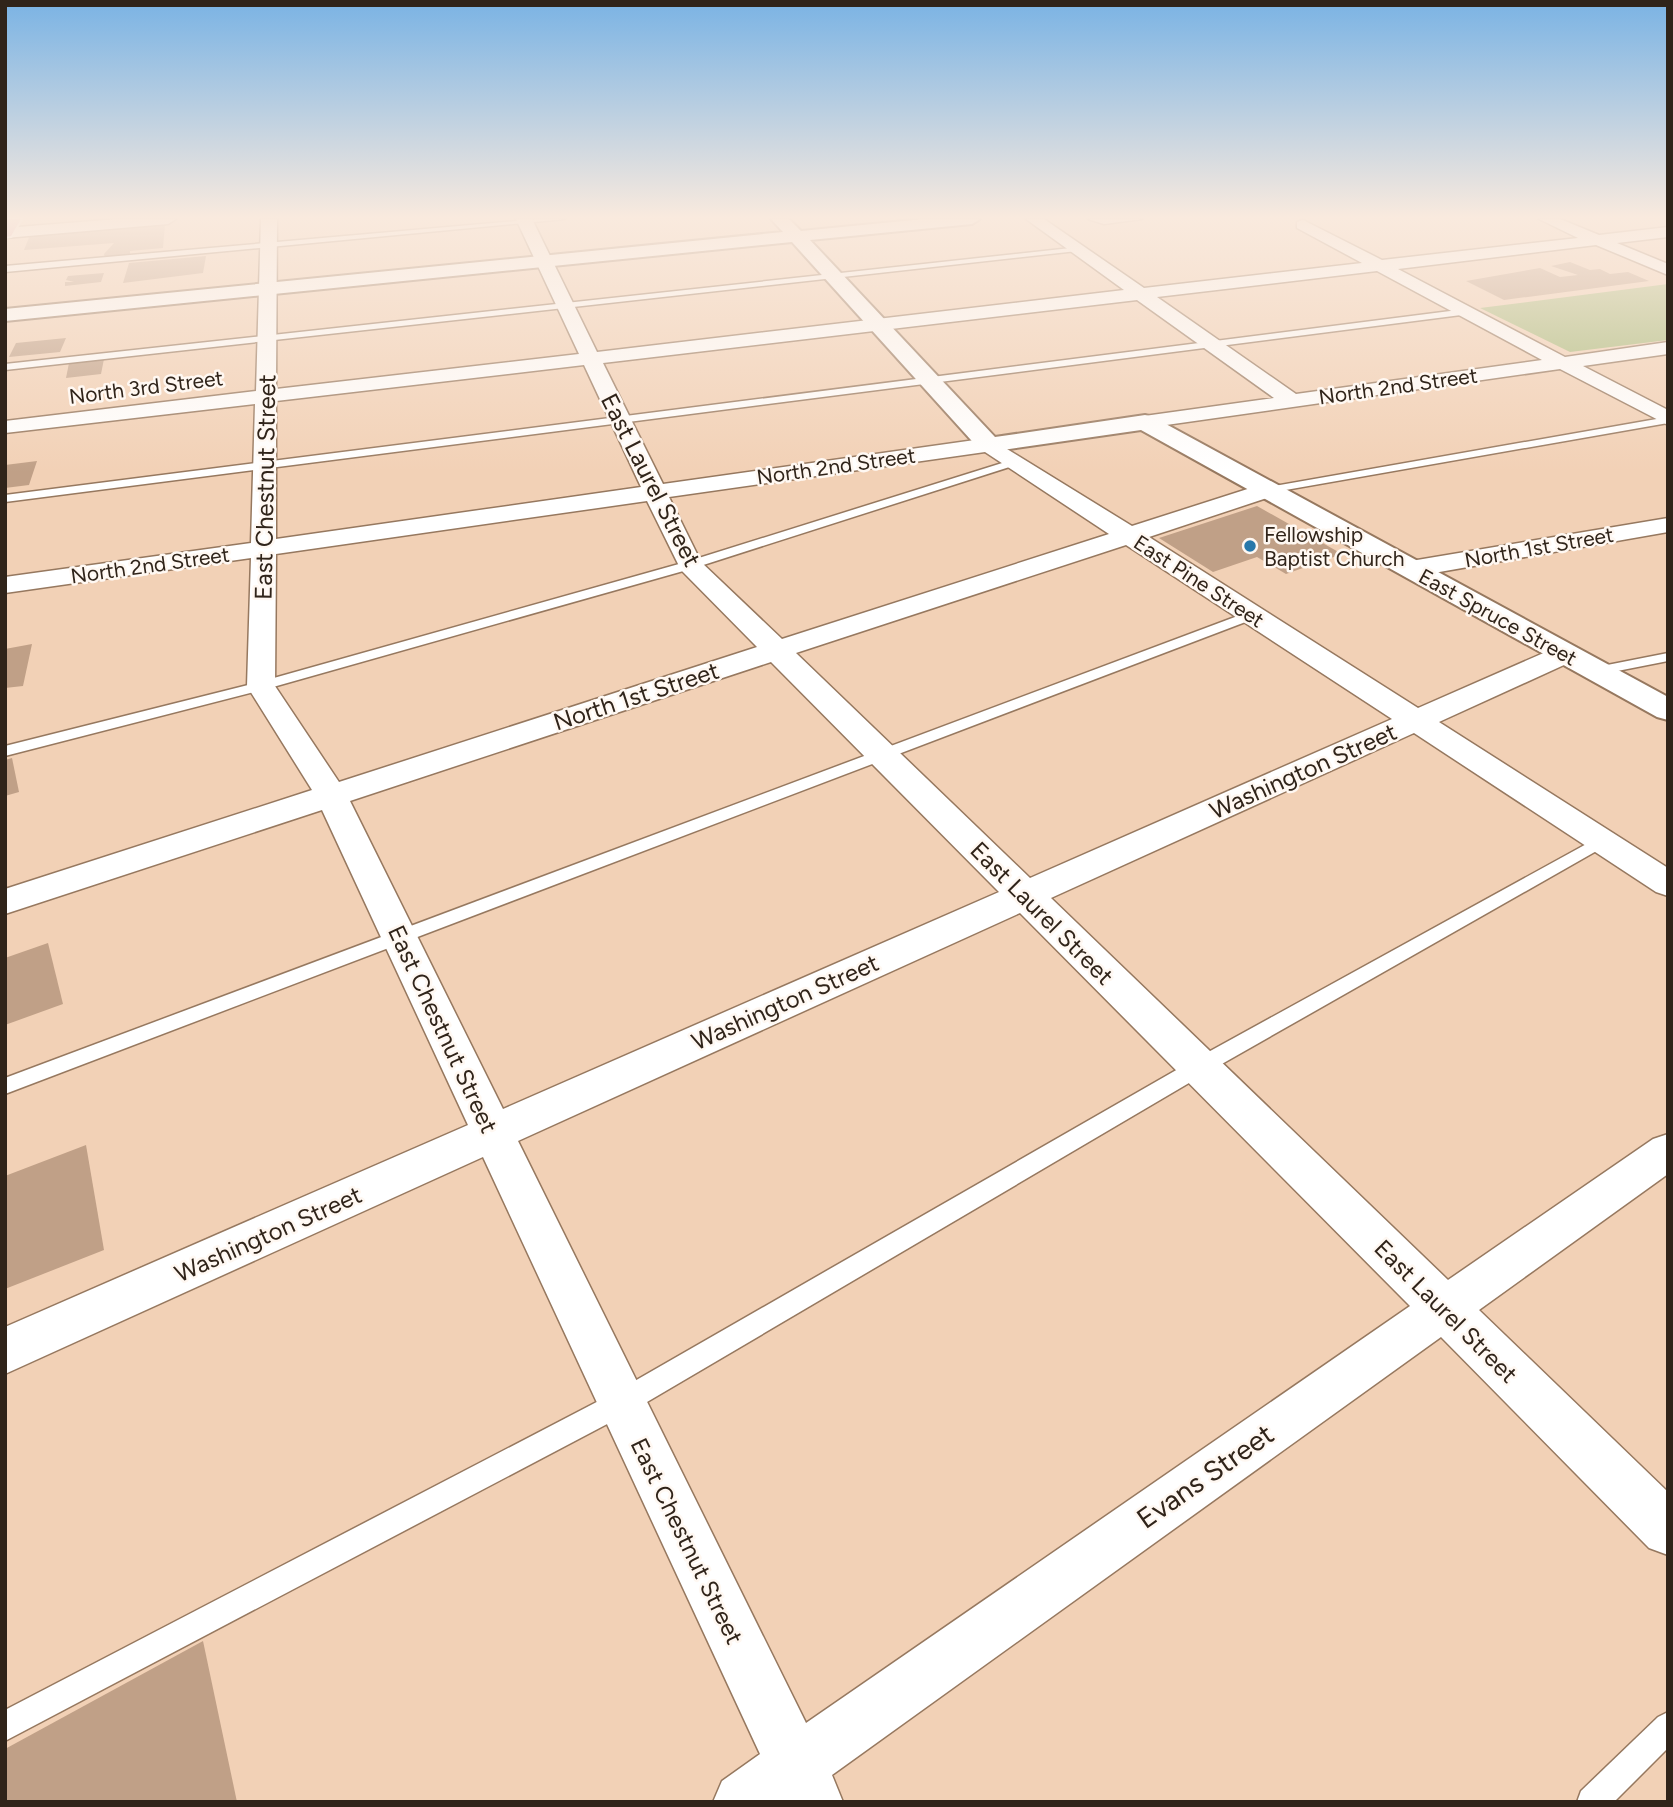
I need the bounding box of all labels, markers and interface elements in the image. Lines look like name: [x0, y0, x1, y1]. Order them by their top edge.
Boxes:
street label: North 2nd Street: [1317, 362, 1479, 410]
street label: North 3rd Street: [67, 365, 225, 409]
street label: East Chestnut Street: [249, 374, 281, 600]
street label: East Laurel Street: [595, 389, 707, 571]
street label: North 2nd Street: [755, 442, 917, 490]
place label: Fellowship Baptist Church: [1264, 522, 1404, 571]
street label: North 1st Street: [1463, 522, 1615, 572]
street label: East Pine Street: [1129, 530, 1269, 632]
marker: Fellowship Baptist Church: [1242, 538, 1258, 554]
street label: North 2nd Street: [69, 541, 231, 589]
street label: East Spruce Street: [1415, 563, 1582, 671]
street label: North 1st Street: [550, 656, 722, 736]
street label: Washington Street: [1205, 717, 1401, 825]
street label: East Laurel Street: [964, 835, 1120, 991]
street label: East Chestnut Street: [382, 921, 504, 1137]
street label: Washington Street: [687, 948, 883, 1056]
street label: Washington Street: [170, 1180, 366, 1288]
street label: East Laurel Street: [1368, 1233, 1524, 1389]
street label: Evans Street: [1130, 1416, 1280, 1536]
street label: East Chestnut Street: [625, 1433, 749, 1649]

